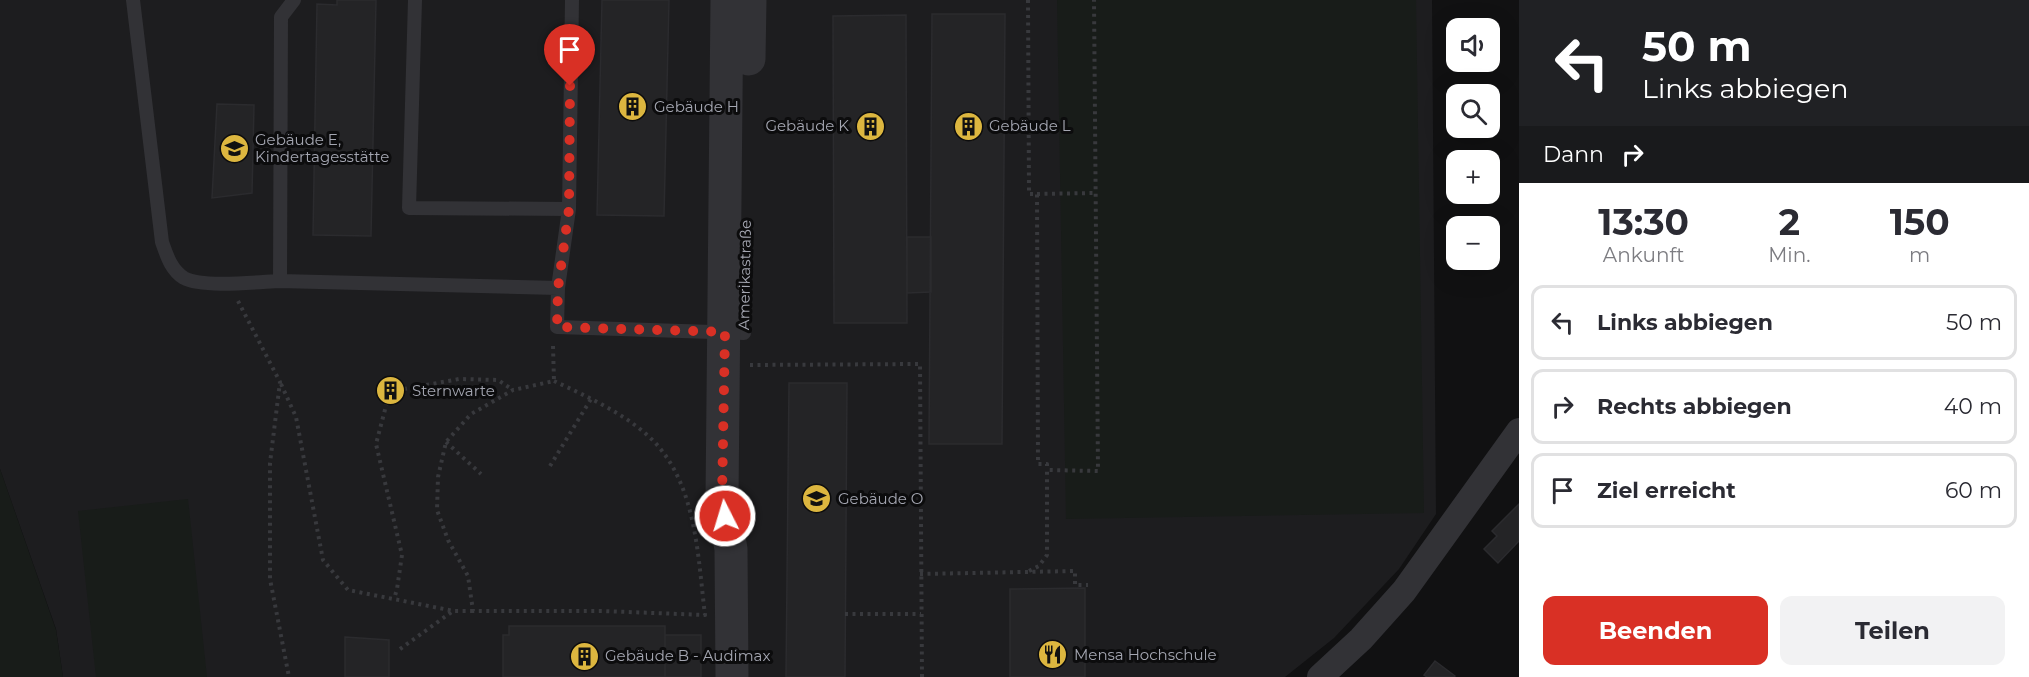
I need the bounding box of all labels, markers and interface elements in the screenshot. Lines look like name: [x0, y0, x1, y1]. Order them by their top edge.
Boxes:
map controls: [1446, 18, 1500, 270]
button: sound: [1446, 18, 1500, 72]
text: 50 m: [1642, 20, 1751, 72]
pin: [544, 24, 595, 86]
icon: left: [1543, 24, 1621, 102]
icon: arrive: [553, 33, 586, 66]
text: Links abbiegen: [1642, 72, 1849, 105]
button: search: [1446, 84, 1500, 138]
building icon: Gebäude H: [617, 91, 649, 123]
place label: Gebäude H: [654, 97, 739, 116]
building icon: Gebäude K: [854, 110, 886, 142]
building icon: Gebäude L: [952, 110, 984, 142]
place label: Gebäude K: [765, 116, 849, 135]
place label: Gebäude L: [989, 116, 1071, 135]
place label: Gebäude E, Kindertagesstätte: [255, 130, 389, 166]
school or university icon: Gebäude E, Kindertagesstätte: [218, 133, 250, 165]
icon: right: [1616, 138, 1649, 171]
text: Dann: [1543, 141, 1604, 168]
button: +: [1446, 150, 1500, 204]
text: 13:30: [1598, 200, 1689, 244]
text: 2: [1779, 200, 1800, 244]
text: 150: [1890, 200, 1950, 244]
button: −: [1446, 216, 1500, 270]
street label: Amerikastraße: [734, 220, 755, 330]
text: Ankunft: [1603, 243, 1684, 267]
text: Min.: [1768, 243, 1810, 267]
text: m: [1909, 243, 1930, 267]
icon: left: [1546, 306, 1579, 339]
text: Links abbiegen: [1597, 309, 1773, 336]
text: 50 m: [1946, 309, 2002, 336]
building icon: Sternwarte: [375, 375, 407, 407]
place label: Sternwarte: [412, 381, 495, 400]
icon: right: [1546, 390, 1579, 423]
text: Rechts abbiegen: [1597, 393, 1792, 420]
text: 40 m: [1944, 393, 2002, 420]
icon: arrive: [1546, 474, 1579, 507]
text: Ziel erreicht: [1597, 477, 1736, 504]
text: 60 m: [1945, 477, 2002, 504]
school or university icon: Gebäude O: [801, 483, 833, 515]
position arrow: [693, 484, 757, 548]
place label: Gebäude O: [838, 489, 923, 508]
button: Beenden: [1543, 596, 1768, 665]
button: Teilen: [1780, 596, 2005, 665]
restaurant icon: Mensa Hochschule: [1037, 639, 1069, 671]
building icon: Gebäude B - Audimax: [568, 640, 600, 672]
place label: Mensa Hochschule: [1074, 645, 1217, 664]
place label: Gebäude B - Audimax: [605, 646, 770, 665]

